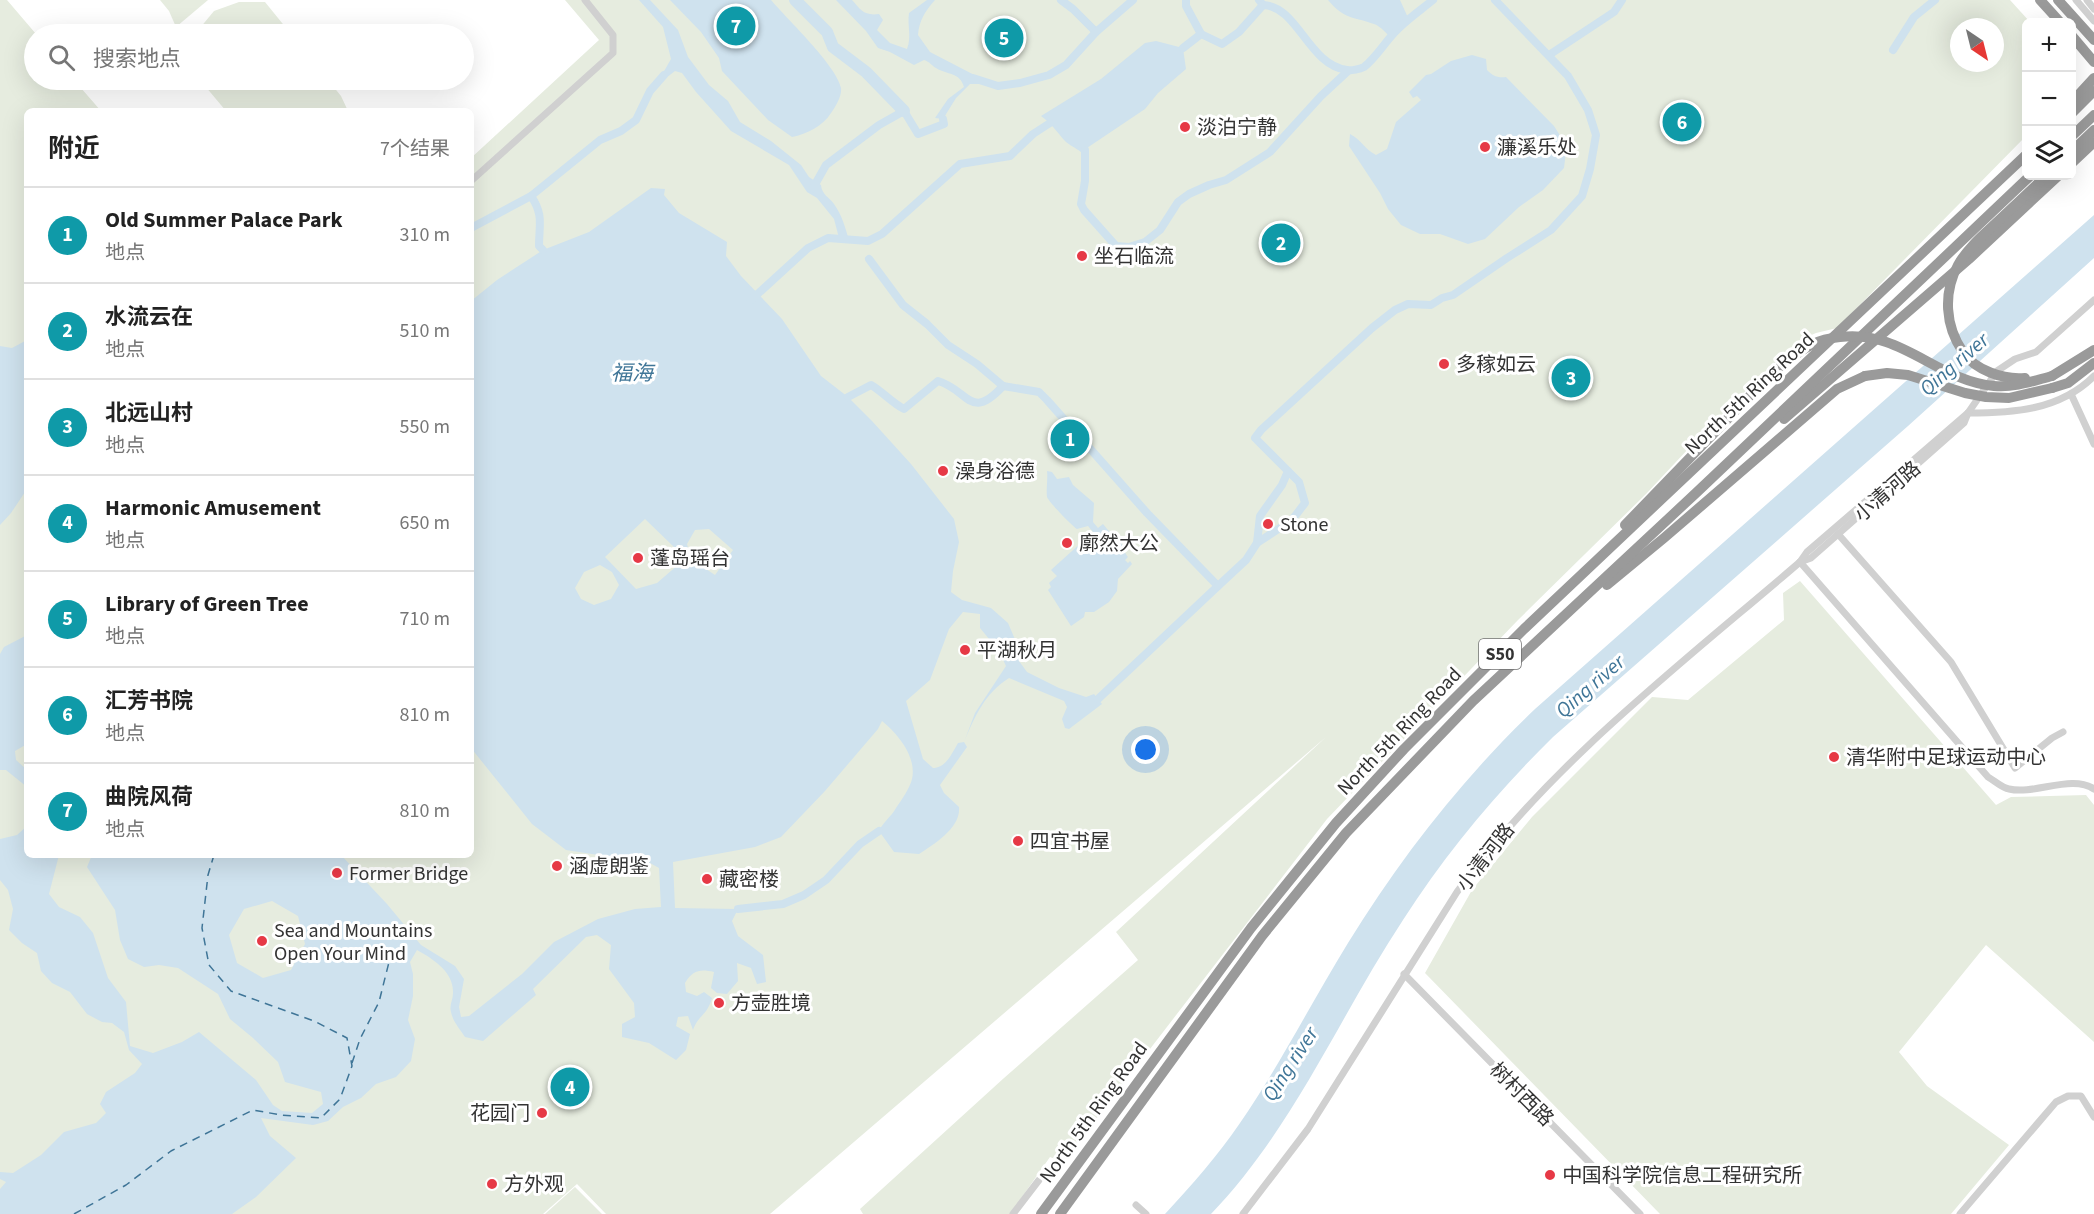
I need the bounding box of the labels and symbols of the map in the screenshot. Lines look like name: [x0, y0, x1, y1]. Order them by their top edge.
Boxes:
pin: 7: [716, 3, 756, 48]
pin: 5: [984, 15, 1024, 60]
north arrow: [1950, 18, 2004, 72]
pin: 6: [1662, 100, 1702, 144]
place label: 淡泊宁静: [1197, 114, 1277, 142]
marker: 淡泊宁静: [1178, 120, 1192, 134]
place label: 濂溪乐处: [1497, 134, 1577, 162]
marker: 濂溪乐处: [1478, 140, 1492, 154]
pin: 2: [1262, 220, 1300, 266]
place label: 坐石临流: [1094, 243, 1174, 271]
marker: 坐石临流: [1075, 249, 1089, 263]
water label: Qing river: [1913, 325, 1996, 403]
street label: North 5th Ring Road: [1679, 326, 1821, 461]
place label: 多稼如云: [1456, 351, 1536, 379]
pin: 3: [1552, 356, 1590, 400]
marker: 多稼如云: [1437, 357, 1451, 371]
water label: 福海: [611, 358, 656, 388]
pin: 1: [1050, 416, 1090, 462]
street label: 小清河路: [1848, 455, 1927, 529]
place label: 澡身浴德: [955, 458, 1035, 486]
marker: 澡身浴德: [936, 464, 950, 478]
place label: Stone: [1280, 511, 1328, 539]
marker: Stone: [1261, 517, 1275, 531]
place label: 廓然大公: [1079, 530, 1159, 558]
marker: 廓然大公: [1060, 536, 1074, 550]
place label: 蓬岛瑶台: [650, 545, 730, 573]
marker: 蓬岛瑶台: [631, 551, 645, 565]
place label: 平湖秋月: [977, 637, 1057, 665]
road number: S50: [1479, 639, 1521, 669]
marker: 平湖秋月: [958, 643, 972, 657]
water label: Qing river: [1549, 647, 1632, 725]
street label: North 5th Ring Road: [1331, 661, 1468, 802]
your location: [1131, 735, 1160, 764]
place label: 清华附中足球运动中心: [1846, 744, 2046, 772]
marker: 清华附中足球运动中心: [1827, 750, 1841, 764]
street label: 小清河路: [1450, 817, 1521, 898]
place label: 四宜书屋: [1030, 828, 1110, 856]
marker: 四宜书屋: [1011, 834, 1025, 848]
place label: 涵虚朗鉴: [569, 853, 649, 881]
marker: 涵虚朗鉴: [550, 859, 564, 873]
place label: Former Bridge: [349, 860, 468, 888]
marker: Former Bridge: [330, 866, 344, 880]
place label: 藏密楼: [719, 866, 779, 894]
marker: 藏密楼: [700, 872, 714, 886]
place label: Sea and Mountains Open Your Mind: [274, 917, 432, 968]
marker: Sea and Mountains Open Your Mind: [255, 934, 269, 948]
place label: 方壶胜境: [731, 990, 811, 1018]
marker: 方壶胜境: [712, 996, 726, 1010]
water label: Qing river: [1255, 1020, 1326, 1107]
street label: North 5th Ring Road: [1033, 1036, 1155, 1189]
street label: 树村西路: [1483, 1057, 1559, 1133]
pin: 4: [550, 1064, 590, 1110]
place label: 花园门: [470, 1100, 530, 1128]
marker: 花园门: [535, 1106, 549, 1120]
place label: 中国科学院信息工程研究所: [1562, 1162, 1802, 1190]
marker: 中国科学院信息工程研究所: [1543, 1168, 1557, 1182]
place label: 方外观: [504, 1171, 564, 1199]
marker: 方外观: [485, 1177, 499, 1191]

